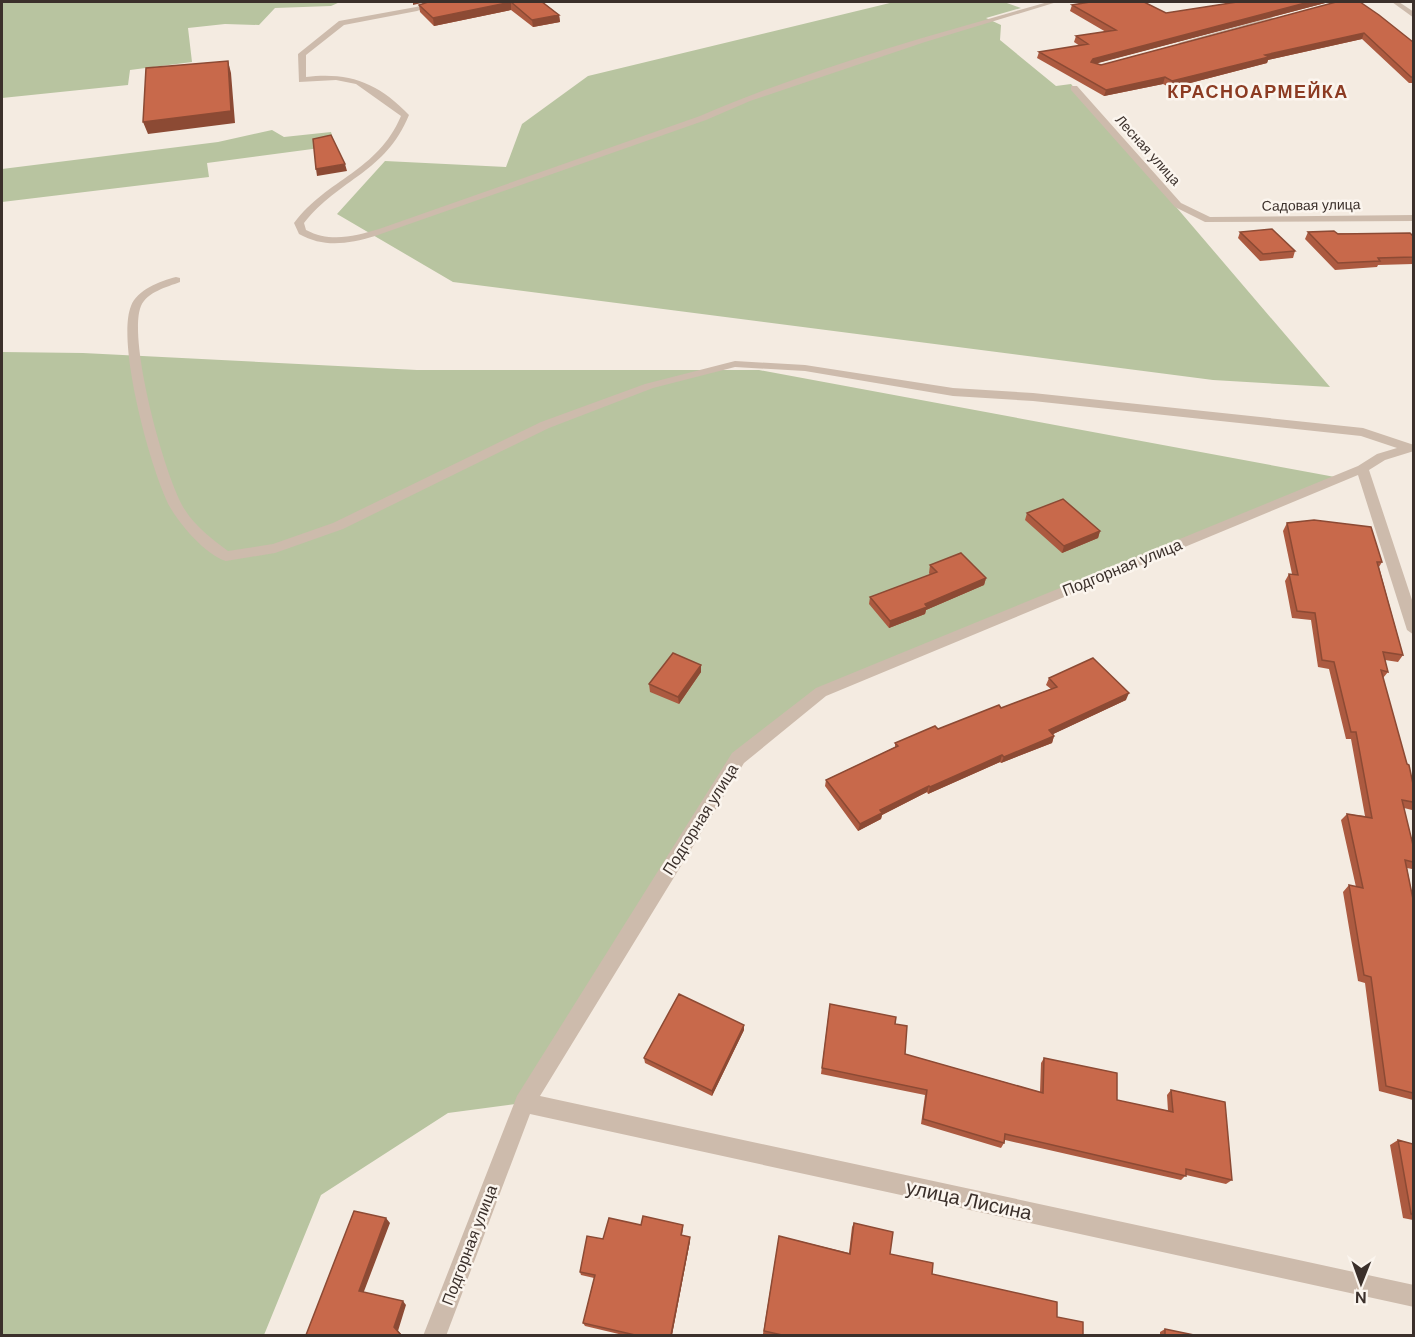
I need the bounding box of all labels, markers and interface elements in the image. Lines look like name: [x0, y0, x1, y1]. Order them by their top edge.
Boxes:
district label: КРАСНОАРМЕЙКА: [1167, 80, 1349, 104]
street label: Лесная улица: [1111, 111, 1185, 189]
street label: Садовая улица: [1261, 195, 1361, 215]
street label: Подгорная улица: [1059, 534, 1185, 601]
street label: Подгорная улица: [658, 760, 743, 879]
street label: улица Лисина: [904, 1174, 1035, 1226]
street label: Подгорная улица: [437, 1182, 502, 1308]
north arrow: [1331, 1253, 1391, 1313]
text: N: [1355, 1287, 1367, 1308]

